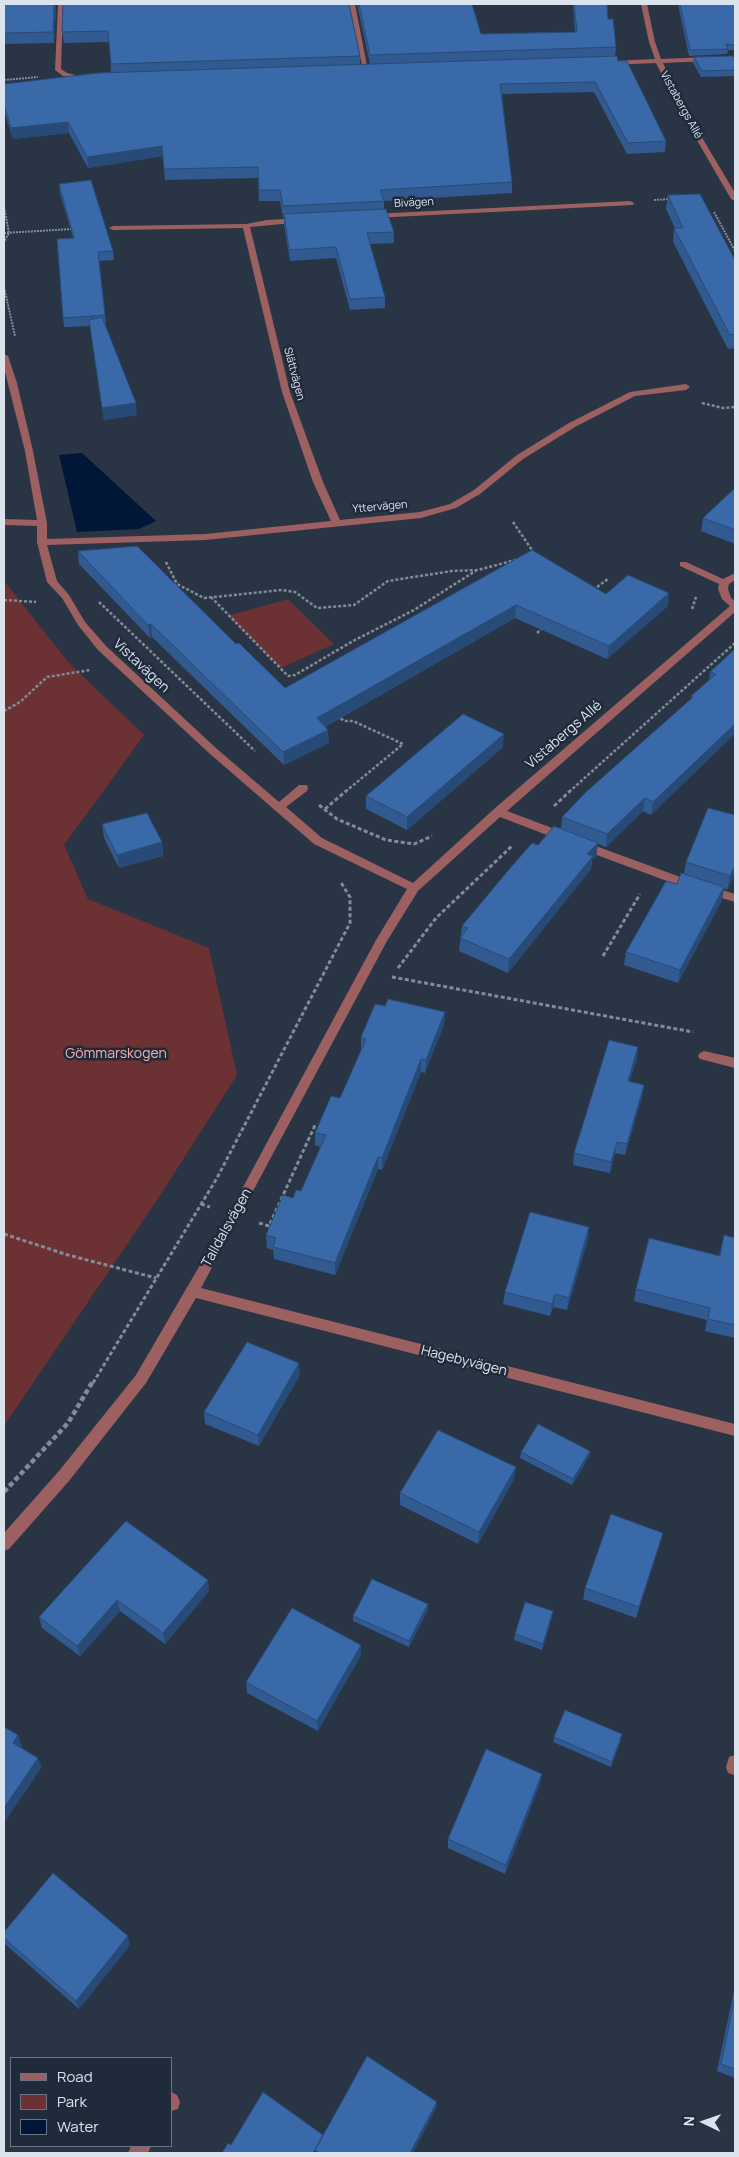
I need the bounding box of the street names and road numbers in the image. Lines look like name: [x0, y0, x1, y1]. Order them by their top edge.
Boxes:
street label: Vistabergs Allé: [657, 69, 705, 141]
street label: Bivägen: [394, 195, 434, 211]
street label: Slättvägen: [281, 346, 307, 402]
street label: Yttervägen: [352, 498, 408, 516]
street label: Vistavägen: [109, 636, 173, 696]
street label: Vistabergs Allé: [522, 697, 606, 773]
street label: Talldalsvägen: [199, 1186, 255, 1270]
street label: Hagebyvägen: [419, 1342, 509, 1380]

